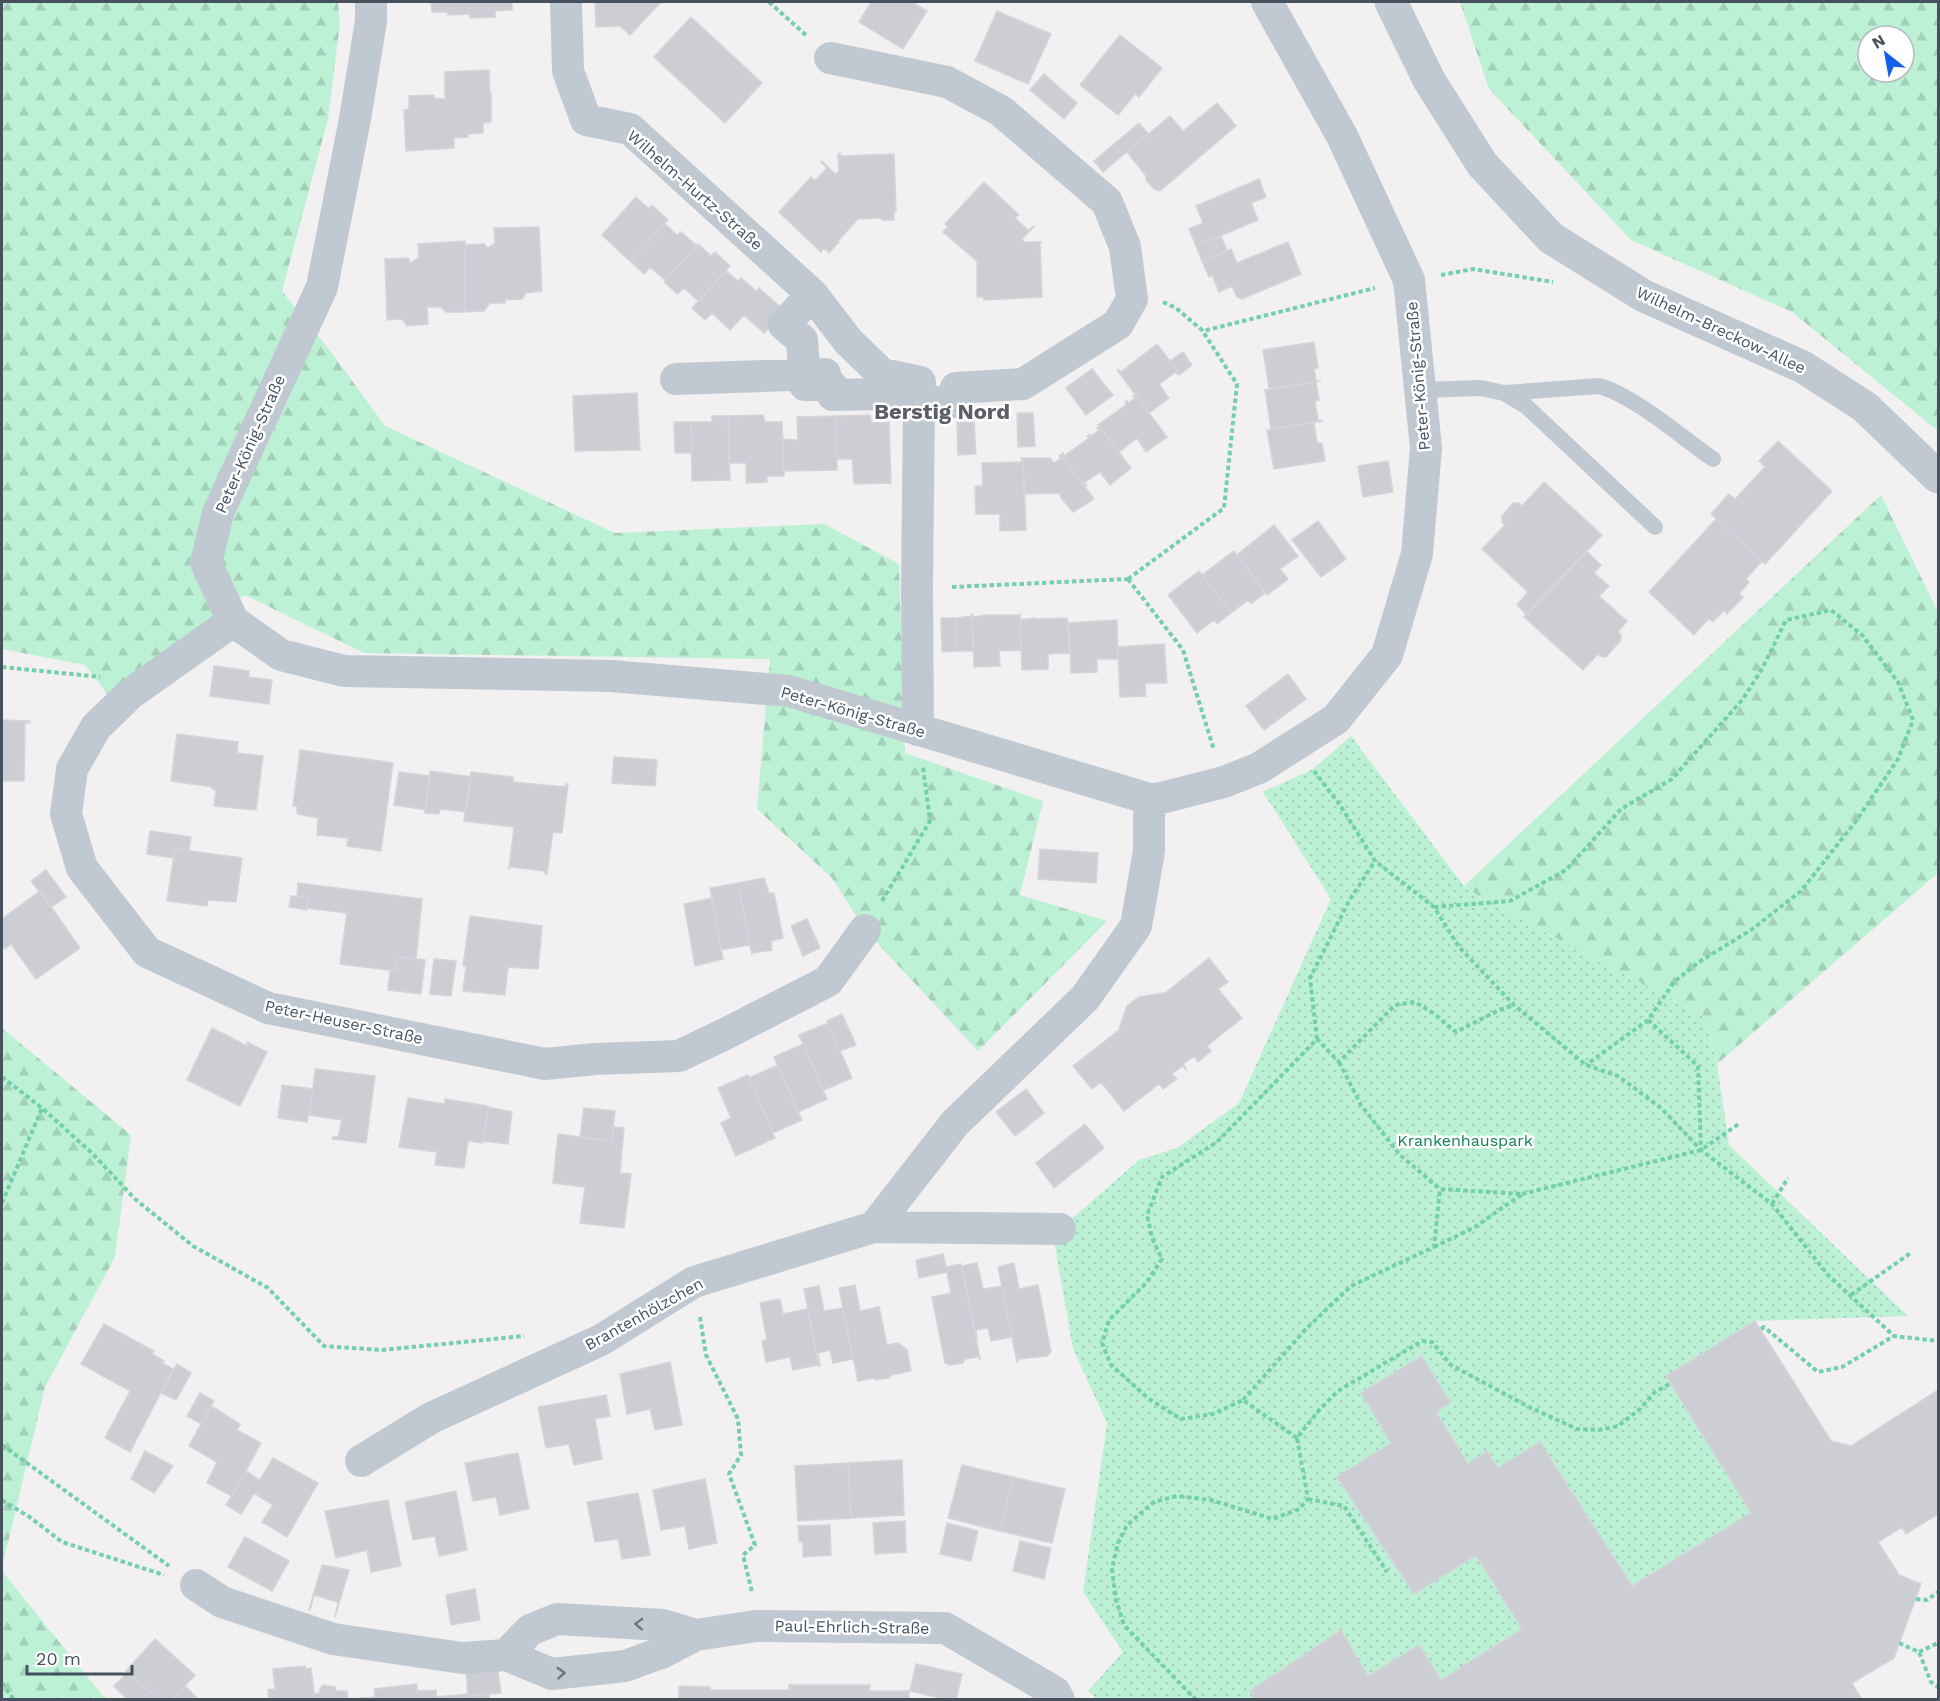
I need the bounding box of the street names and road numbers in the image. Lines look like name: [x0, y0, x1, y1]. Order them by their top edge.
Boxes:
street label: Wilhelm-Hurtz-Straße: [623, 126, 767, 254]
street label: Wilhelm-Breckow-Allee: [1633, 282, 1809, 378]
street label: Peter-König-Straße: [1402, 301, 1434, 451]
street label: Peter-König-Straße: [211, 372, 289, 516]
street label: Peter-König-Straße: [779, 682, 927, 742]
street label: Peter-Heuser-Straße: [263, 996, 425, 1048]
street label: Brantenhölzchen: [582, 1274, 706, 1354]
street label: Paul-Ehrlich-Straße: [774, 1616, 930, 1638]

